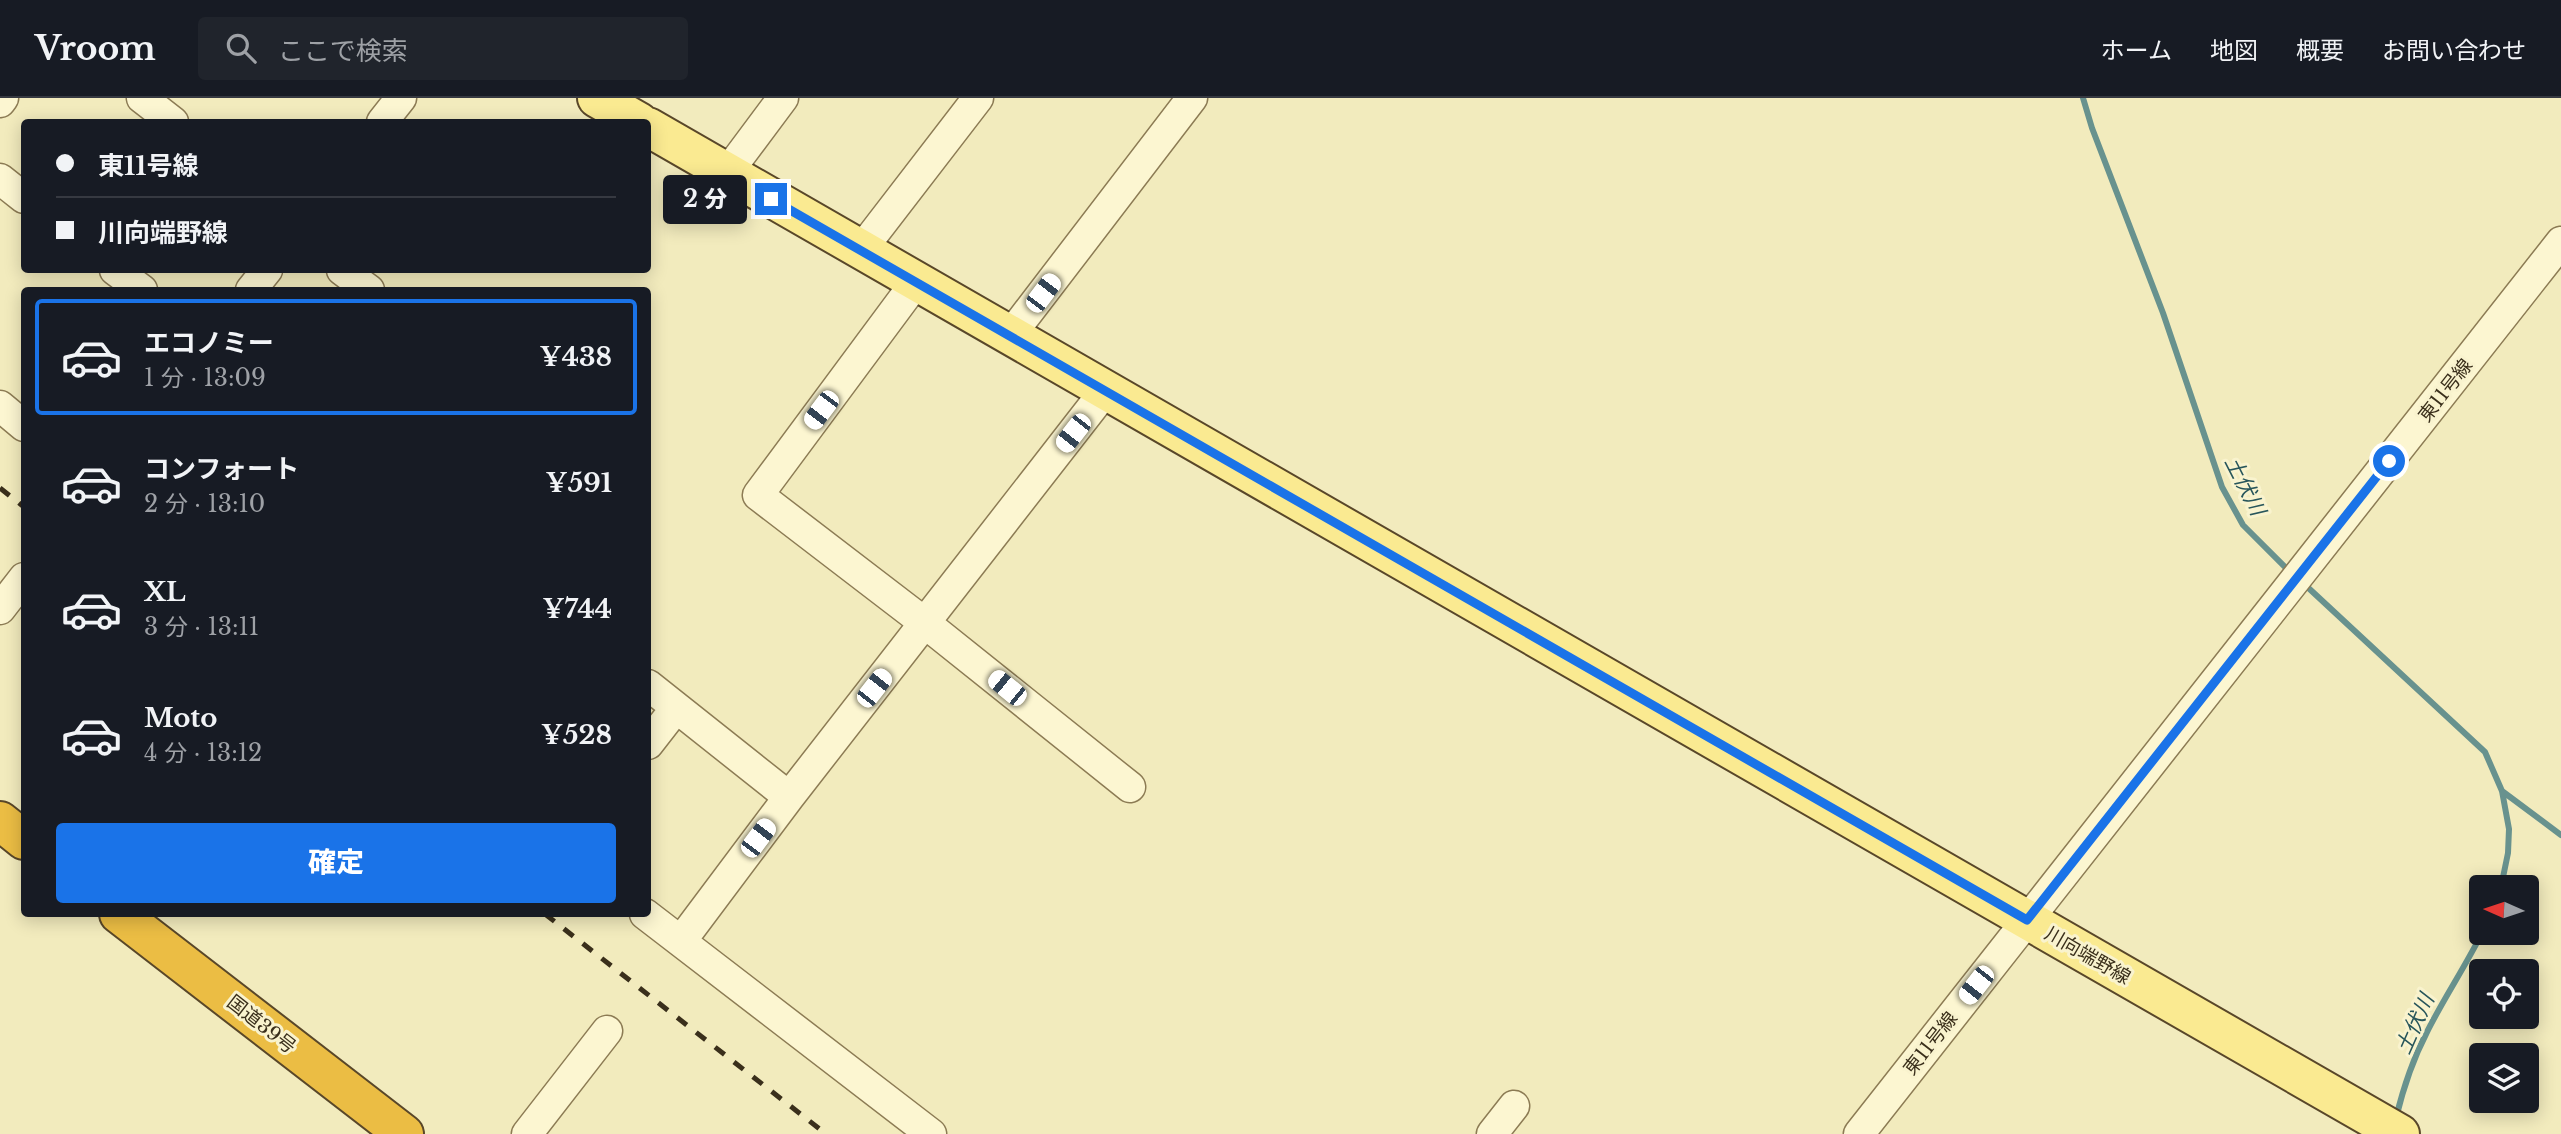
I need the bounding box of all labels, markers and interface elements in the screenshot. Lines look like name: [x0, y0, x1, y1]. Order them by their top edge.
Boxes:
search box: [198, 17, 688, 80]
text: Vroom: [35, 28, 156, 69]
icon: search: [222, 29, 260, 67]
text: ここで検索: [278, 35, 408, 67]
text: ホーム: [2101, 36, 2172, 65]
text: 地図: [2210, 36, 2258, 65]
text: 概要: [2296, 36, 2344, 65]
text: お問い合わせ: [2382, 36, 2526, 65]
text: 東11号線: [98, 150, 199, 182]
callout: 2 分: [662, 174, 746, 224]
route end: [755, 183, 787, 215]
text: 2 分: [683, 185, 727, 213]
text: 川向端野線: [98, 217, 228, 249]
car: [1022, 270, 1065, 316]
icon: car: [60, 326, 123, 389]
text: エコノミー: [144, 327, 274, 359]
text: ¥438: [540, 341, 612, 373]
street label: 東11号線: [2414, 354, 2477, 427]
text: 1 分 · 13:09: [144, 364, 266, 392]
car: [800, 387, 843, 433]
car: [1052, 410, 1095, 456]
route start: [2373, 445, 2405, 477]
icon: car: [60, 452, 123, 515]
water label: 土伏川: [2219, 452, 2272, 522]
text: コンフォート: [144, 453, 299, 485]
text: ¥591: [546, 467, 612, 499]
text: 2 分 · 13:10: [144, 490, 265, 518]
text: XL: [144, 576, 186, 608]
icon: car: [60, 578, 123, 641]
text: ¥744: [542, 593, 612, 625]
text: 3 分 · 13:11: [144, 613, 259, 641]
car: [853, 665, 896, 711]
car: [985, 667, 1030, 709]
text: Moto: [144, 702, 217, 734]
icon: car: [60, 704, 123, 767]
text: ¥528: [541, 719, 612, 751]
text: 4 分 · 13:12: [144, 739, 262, 767]
car: [737, 815, 780, 861]
button: 確定: [56, 823, 616, 903]
north arrow: [2469, 875, 2539, 945]
map controls: [2469, 875, 2539, 1113]
street label: 川向端野線: [2041, 922, 2135, 989]
button: locate: [2469, 959, 2539, 1029]
car: [1955, 962, 1998, 1008]
water label: 土伏川: [2390, 988, 2441, 1058]
street label: 国道39号: [223, 990, 301, 1058]
street label: 東11号線: [1899, 1007, 1962, 1080]
button: layers: [2469, 1043, 2539, 1113]

